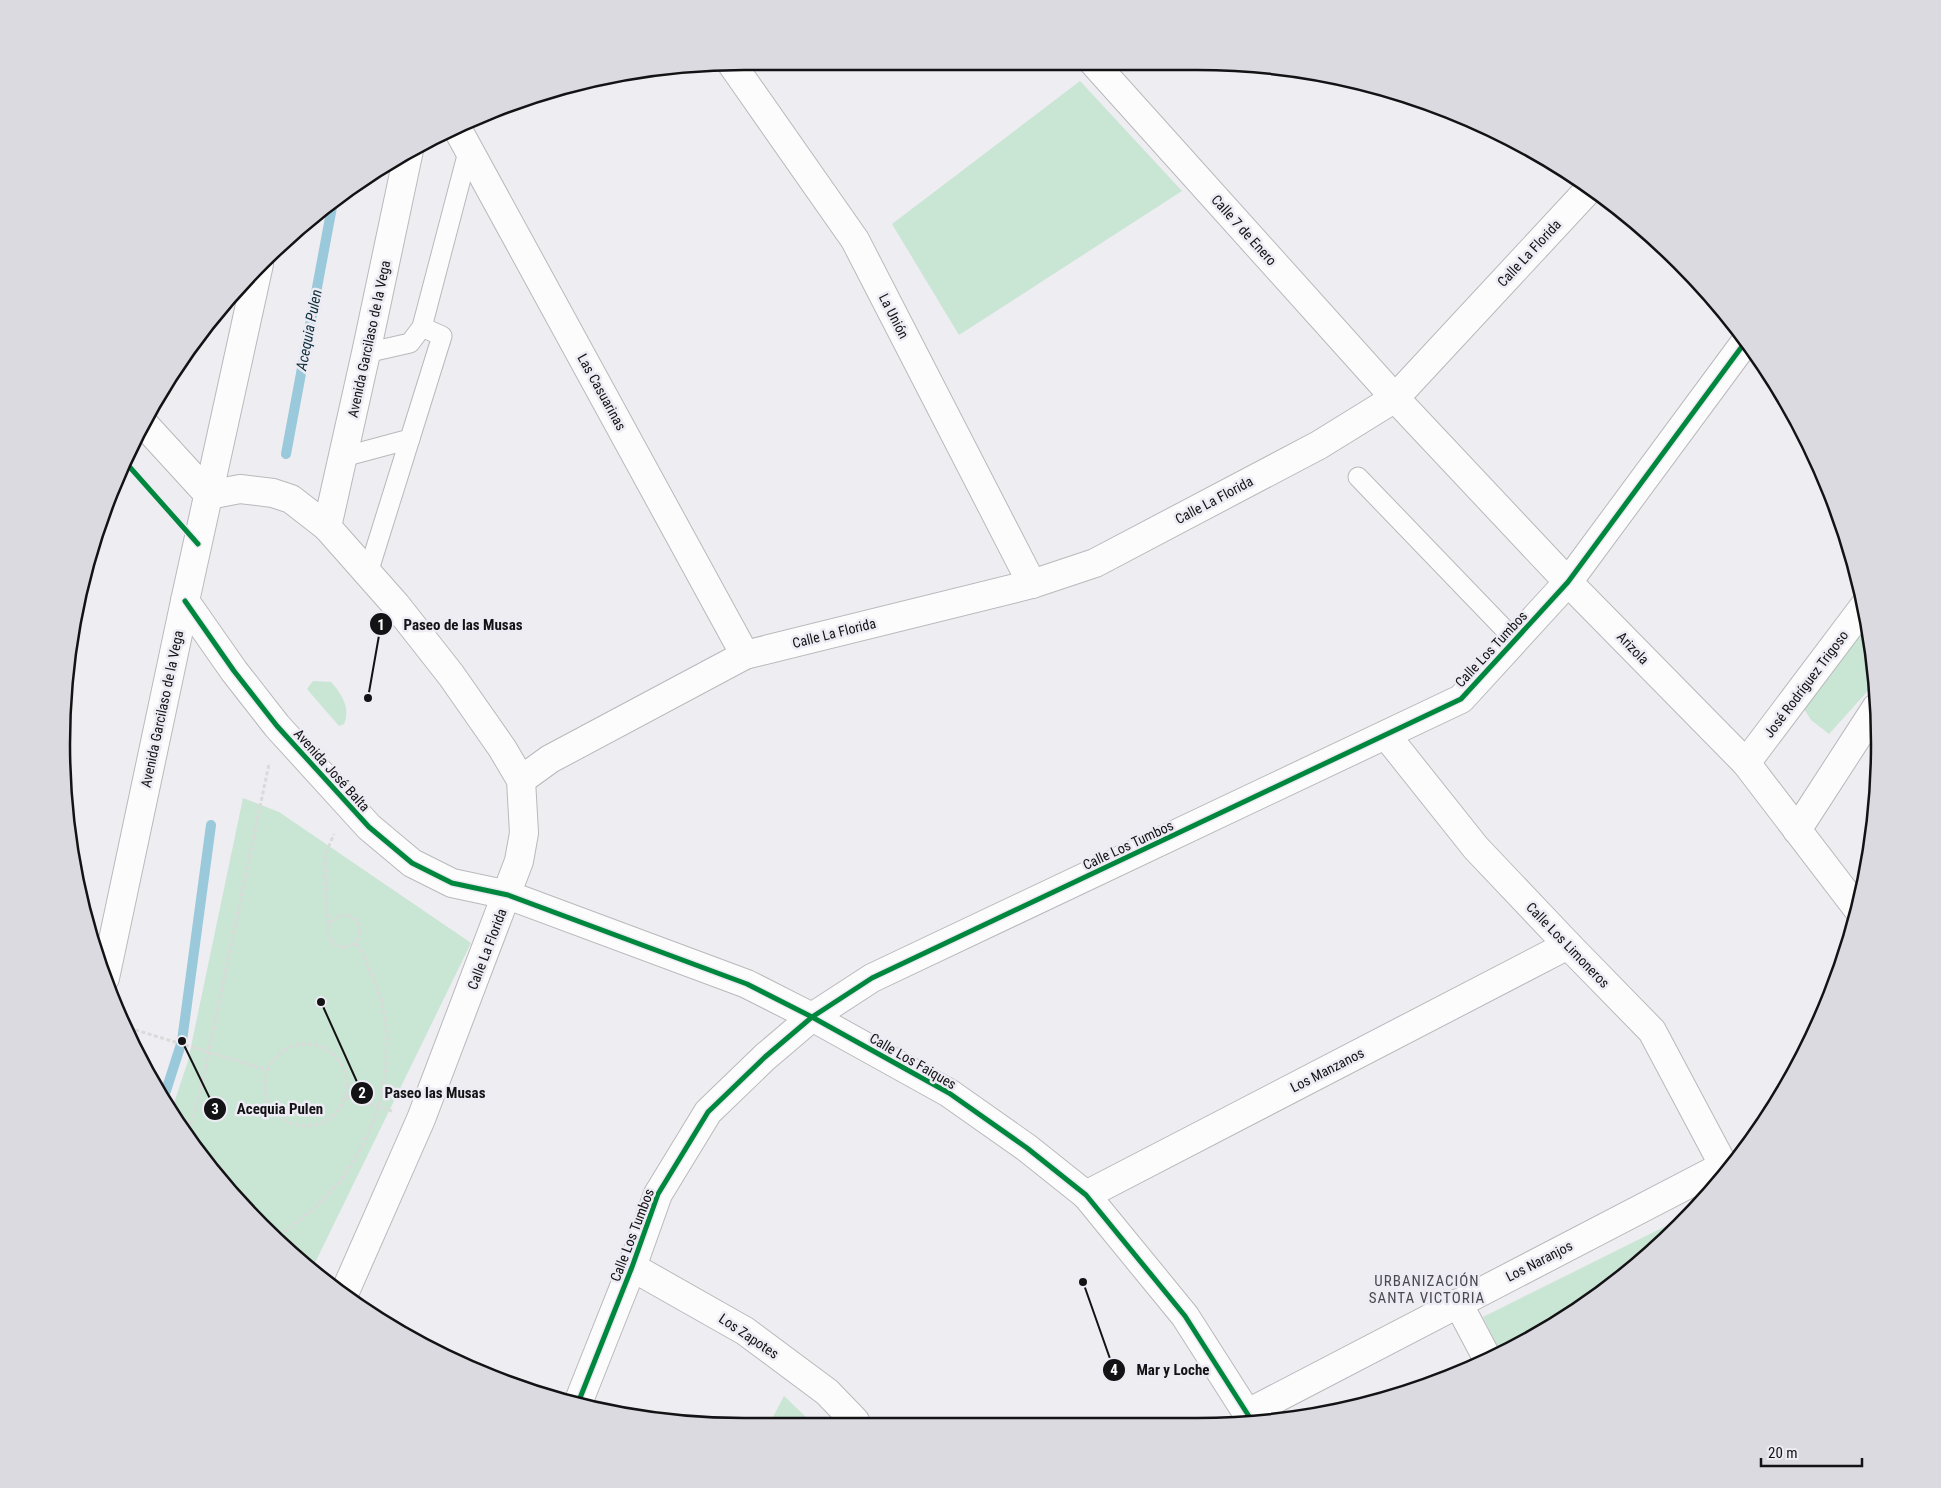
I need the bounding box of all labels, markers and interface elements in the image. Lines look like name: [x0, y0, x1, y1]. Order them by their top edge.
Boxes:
street label: Calle 7 de Enero: [1208, 192, 1280, 268]
street label: Calle La Florida: [1494, 216, 1564, 290]
street label: Avenida Garcilaso de la Vega: [345, 259, 393, 419]
water label: Acequia Pulen: [292, 288, 326, 373]
street label: La Unión: [876, 291, 912, 341]
street label: Las Casuarinas: [574, 351, 630, 433]
street label: Calle La Florida: [1172, 473, 1256, 527]
street label: Calle Los Tumbos: [1452, 608, 1530, 690]
callout: Paseo de las Musas: [368, 609, 532, 639]
street label: Calle La Florida: [791, 615, 877, 651]
text: 1: [377, 616, 385, 634]
text: Paseo de las Musas: [403, 616, 523, 634]
street label: José Rodríguez Trigoso: [1761, 627, 1851, 741]
street label: Avenida Garcilaso de la Vega: [138, 629, 186, 789]
street label: Arizola: [1614, 629, 1652, 667]
street label: Avenida José Balta: [291, 725, 373, 815]
street label: Calle Los Tumbos: [1080, 817, 1176, 873]
street label: Calle Los Limoneros: [1523, 899, 1613, 991]
street label: Calle La Florida: [464, 906, 510, 992]
street label: Calle Los Faiques: [867, 1030, 959, 1092]
street label: Los Manzanos: [1288, 1045, 1366, 1095]
callout: Paseo las Musas: [350, 1078, 496, 1108]
text: 2: [358, 1084, 366, 1102]
text: Paseo las Musas: [385, 1084, 486, 1102]
callout: Acequia Pulen: [202, 1094, 334, 1124]
text: 3: [211, 1100, 219, 1118]
text: Acequia Pulen: [237, 1100, 323, 1118]
street label: Calle Los Tumbos: [607, 1186, 657, 1284]
street label: Los Naranjos: [1503, 1237, 1575, 1285]
district label: URBANIZACIÓN SANTA VICTORIA: [1369, 1272, 1485, 1307]
street label: Los Zapotes: [716, 1310, 782, 1362]
callout: Mar y Loche: [1101, 1355, 1219, 1385]
text: 4: [1110, 1361, 1118, 1379]
text: Mar y Loche: [1136, 1361, 1210, 1379]
scale bar: [1761, 1436, 1862, 1468]
text: 20 m: [1768, 1444, 1798, 1462]

